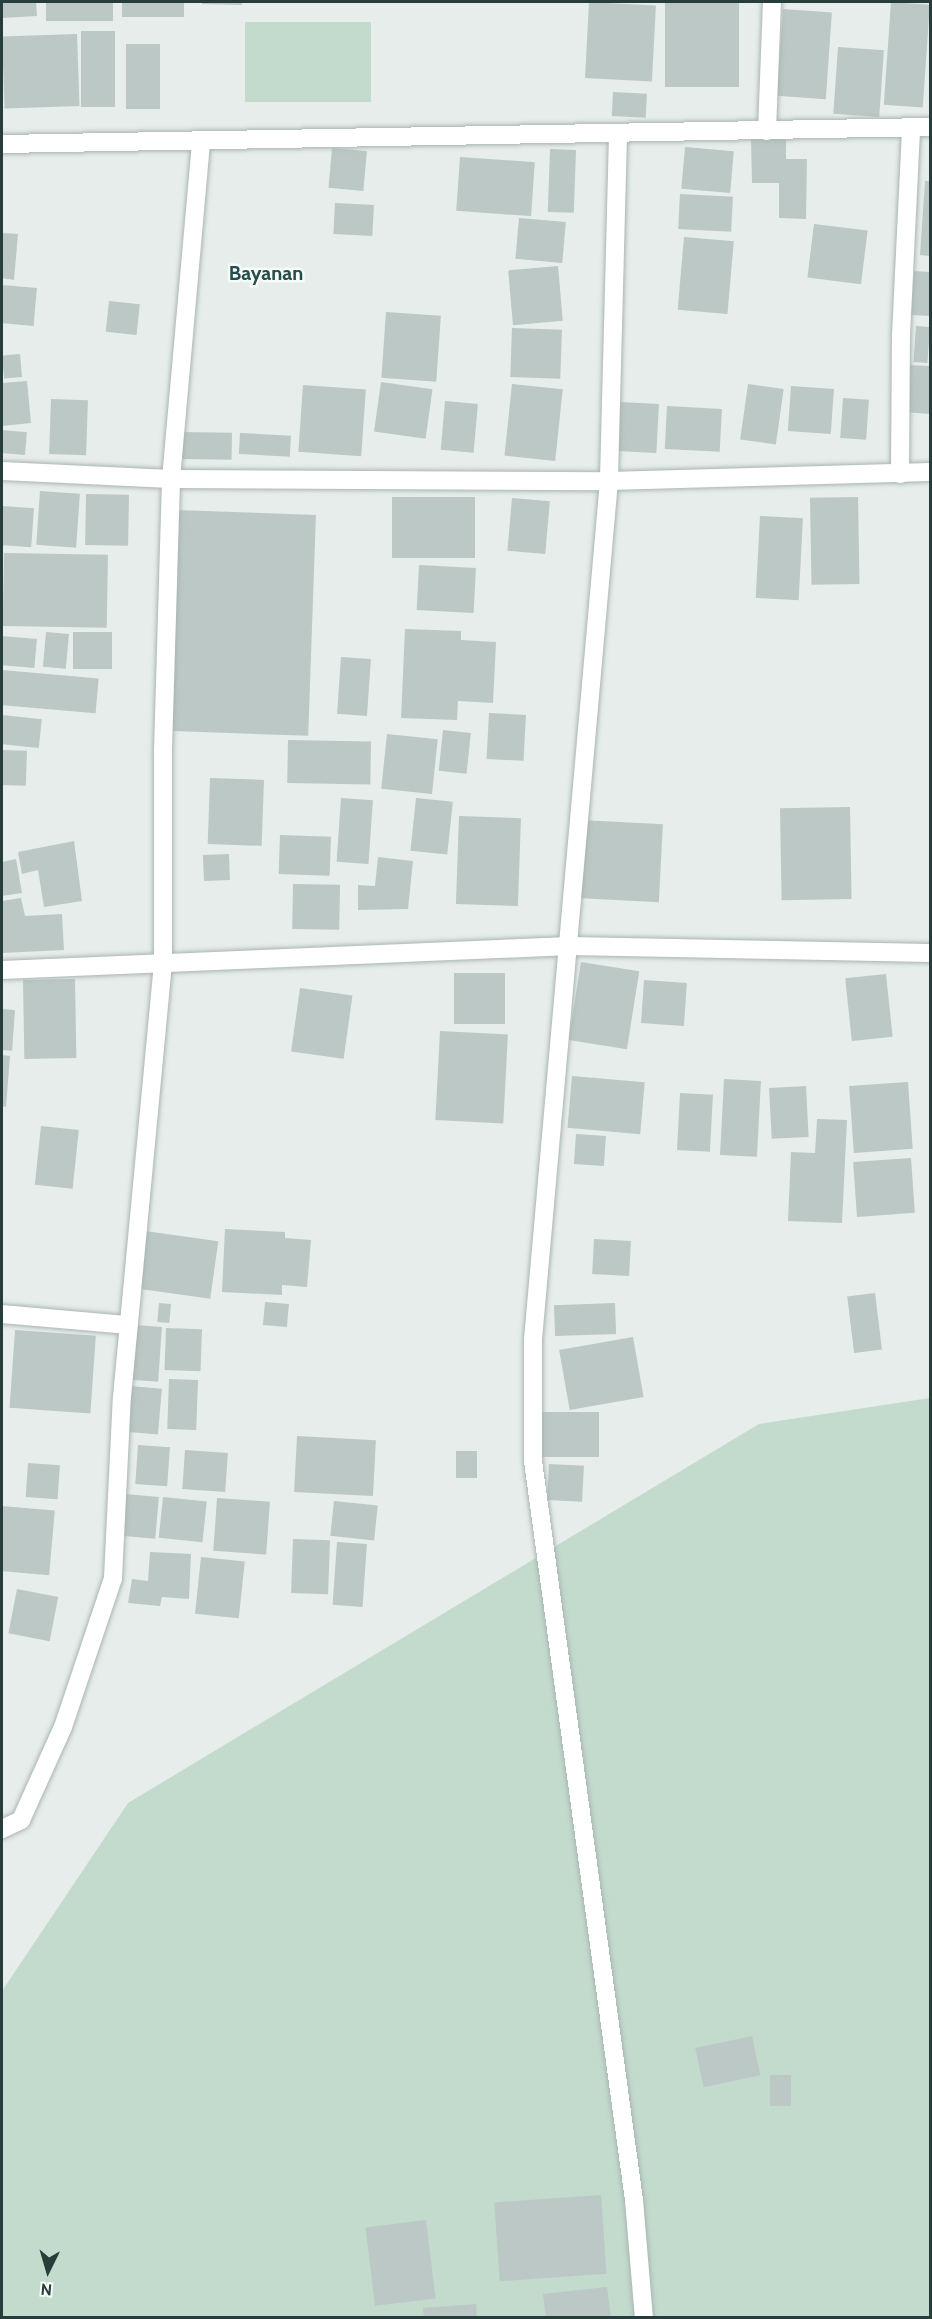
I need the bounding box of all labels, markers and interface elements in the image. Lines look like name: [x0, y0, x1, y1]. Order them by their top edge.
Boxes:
district label: Bayanan: [229, 261, 303, 285]
north arrow: [18, 2241, 78, 2301]
text: N: [40, 2279, 53, 2299]

